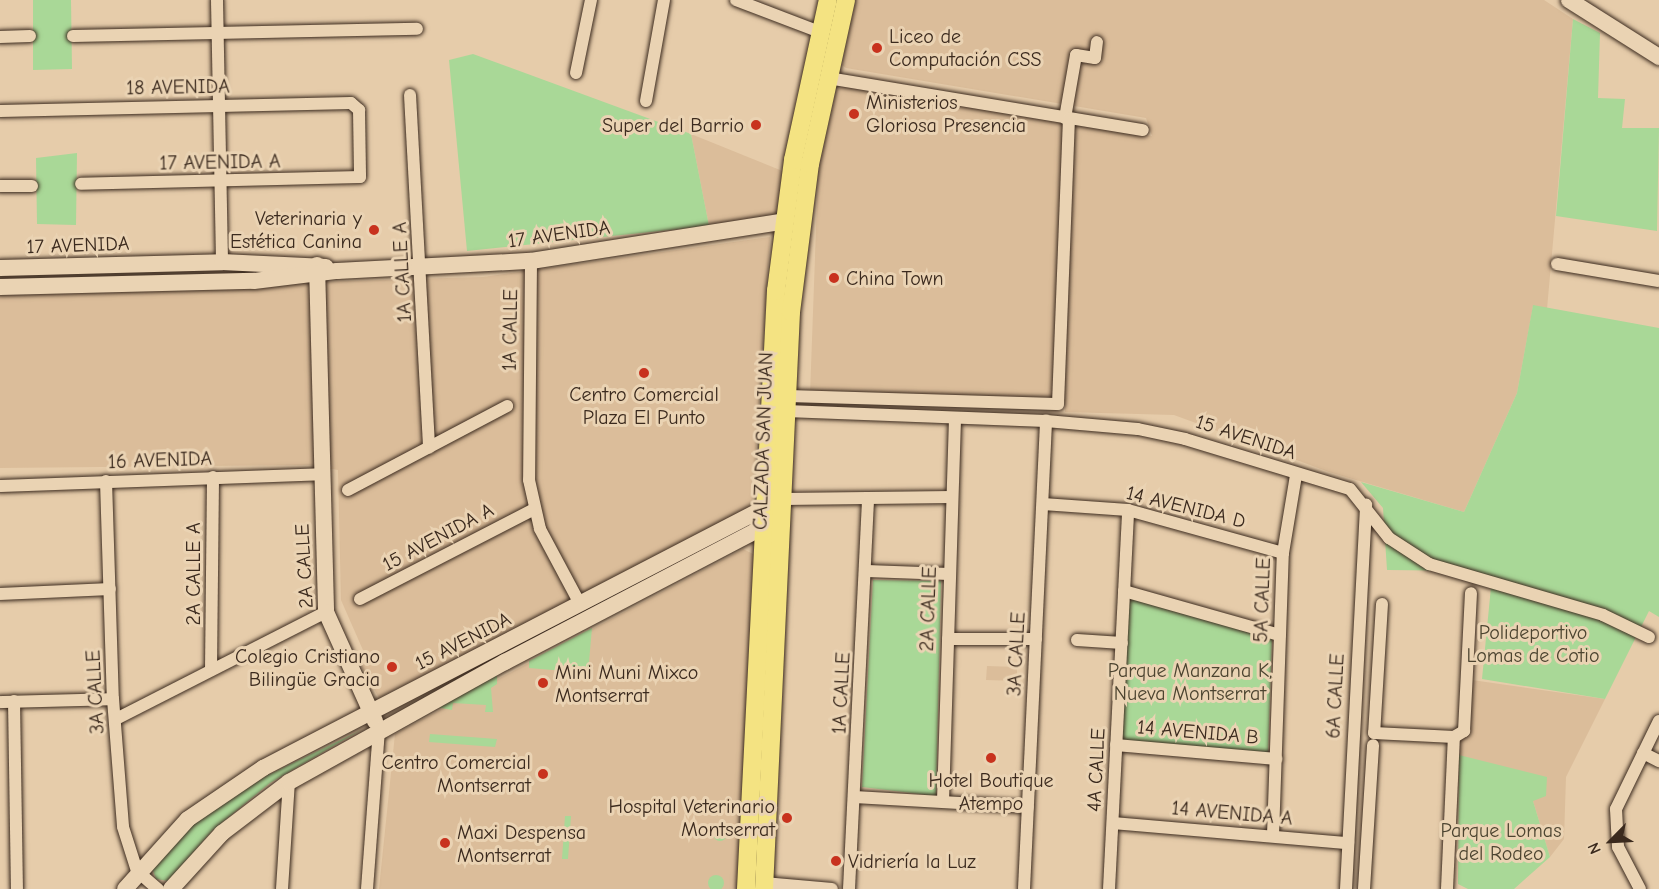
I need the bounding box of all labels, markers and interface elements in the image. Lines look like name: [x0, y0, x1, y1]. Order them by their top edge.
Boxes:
place label: Liceo de Computación CSS: [889, 24, 1042, 71]
marker: Liceo de Computación CSS: [870, 41, 884, 55]
street label: 18 AVENIDA: [126, 74, 230, 100]
place label: Ministerios Gloriosa Presencia: [866, 90, 1026, 137]
marker: Ministerios Gloriosa Presencia: [847, 107, 861, 121]
place label: Super del Barrio: [602, 113, 744, 137]
marker: Super del Barrio: [749, 118, 763, 132]
street label: 17 AVENIDA A: [159, 149, 281, 175]
place label: Veterinaria y Estética Canina: [230, 207, 362, 254]
street label: 17 AVENIDA: [506, 215, 612, 253]
street label: 1A CALLE A: [387, 221, 417, 323]
marker: Veterinaria y Estética Canina: [367, 223, 381, 237]
street label: 17 AVENIDA: [26, 231, 130, 259]
place label: China Town: [846, 266, 944, 290]
marker: China Town: [827, 271, 841, 285]
street label: 1A CALLE: [497, 289, 523, 371]
street label: CALZADA SAN JUAN: [748, 352, 778, 530]
marker: Centro Comercial Plaza El Punto: [637, 366, 651, 380]
place label: Centro Comercial Plaza El Punto: [569, 382, 719, 429]
street label: 15 AVENIDA: [1193, 409, 1299, 465]
street label: 16 AVENIDA: [108, 446, 212, 474]
street label: 14 AVENIDA D: [1124, 481, 1248, 533]
street label: 15 AVENIDA A: [378, 498, 498, 576]
street label: 2A CALLE A: [181, 522, 205, 626]
street label: 2A CALLE: [290, 523, 318, 609]
street label: 5A CALLE: [1249, 557, 1275, 643]
street label: 2A CALLE: [915, 566, 941, 652]
street label: 15 AVENIDA: [411, 607, 515, 675]
street label: 3A CALLE: [1002, 611, 1030, 697]
park label: Polideportivo Lomas de Cotio: [1467, 621, 1599, 668]
place label: Colegio Cristiano Bilingüe Gracia: [235, 644, 380, 691]
street label: 3A CALLE: [81, 649, 109, 735]
street label: 1A CALLE: [827, 651, 855, 735]
street label: 6A CALLE: [1321, 653, 1349, 739]
park label: Parque Manzana K, Nueva Montserrat: [1108, 658, 1272, 705]
marker: Colegio Cristiano Bilingüe Gracia: [385, 660, 399, 674]
place label: Mini Muni Mixco Montserrat: [555, 660, 698, 707]
marker: Mini Muni Mixco Montserrat: [536, 676, 550, 690]
street label: 14 AVENIDA B: [1136, 715, 1260, 749]
street label: 4A CALLE: [1082, 727, 1110, 813]
place label: Centro Comercial Montserrat: [381, 750, 531, 797]
marker: Hotel Boutique Atempo: [984, 751, 998, 765]
marker: Centro Comercial Montserrat: [536, 767, 550, 781]
place label: Hotel Boutique Atempo: [928, 768, 1054, 815]
place label: Hospital Veterinario Montserrat: [608, 795, 775, 842]
street label: 14 AVENIDA A: [1171, 796, 1293, 830]
marker: Hospital Veterinario Montserrat: [780, 811, 794, 825]
north arrow: [1581, 811, 1641, 871]
park label: Parque Lomas del Rodeo: [1441, 818, 1561, 865]
place label: Maxi Despensa Montserrat: [457, 820, 586, 867]
marker: Maxi Despensa Montserrat: [438, 836, 452, 850]
text: N: [1584, 840, 1605, 857]
place label: Vidriería la Luz: [848, 849, 976, 873]
marker: Vidriería la Luz: [829, 854, 843, 868]

